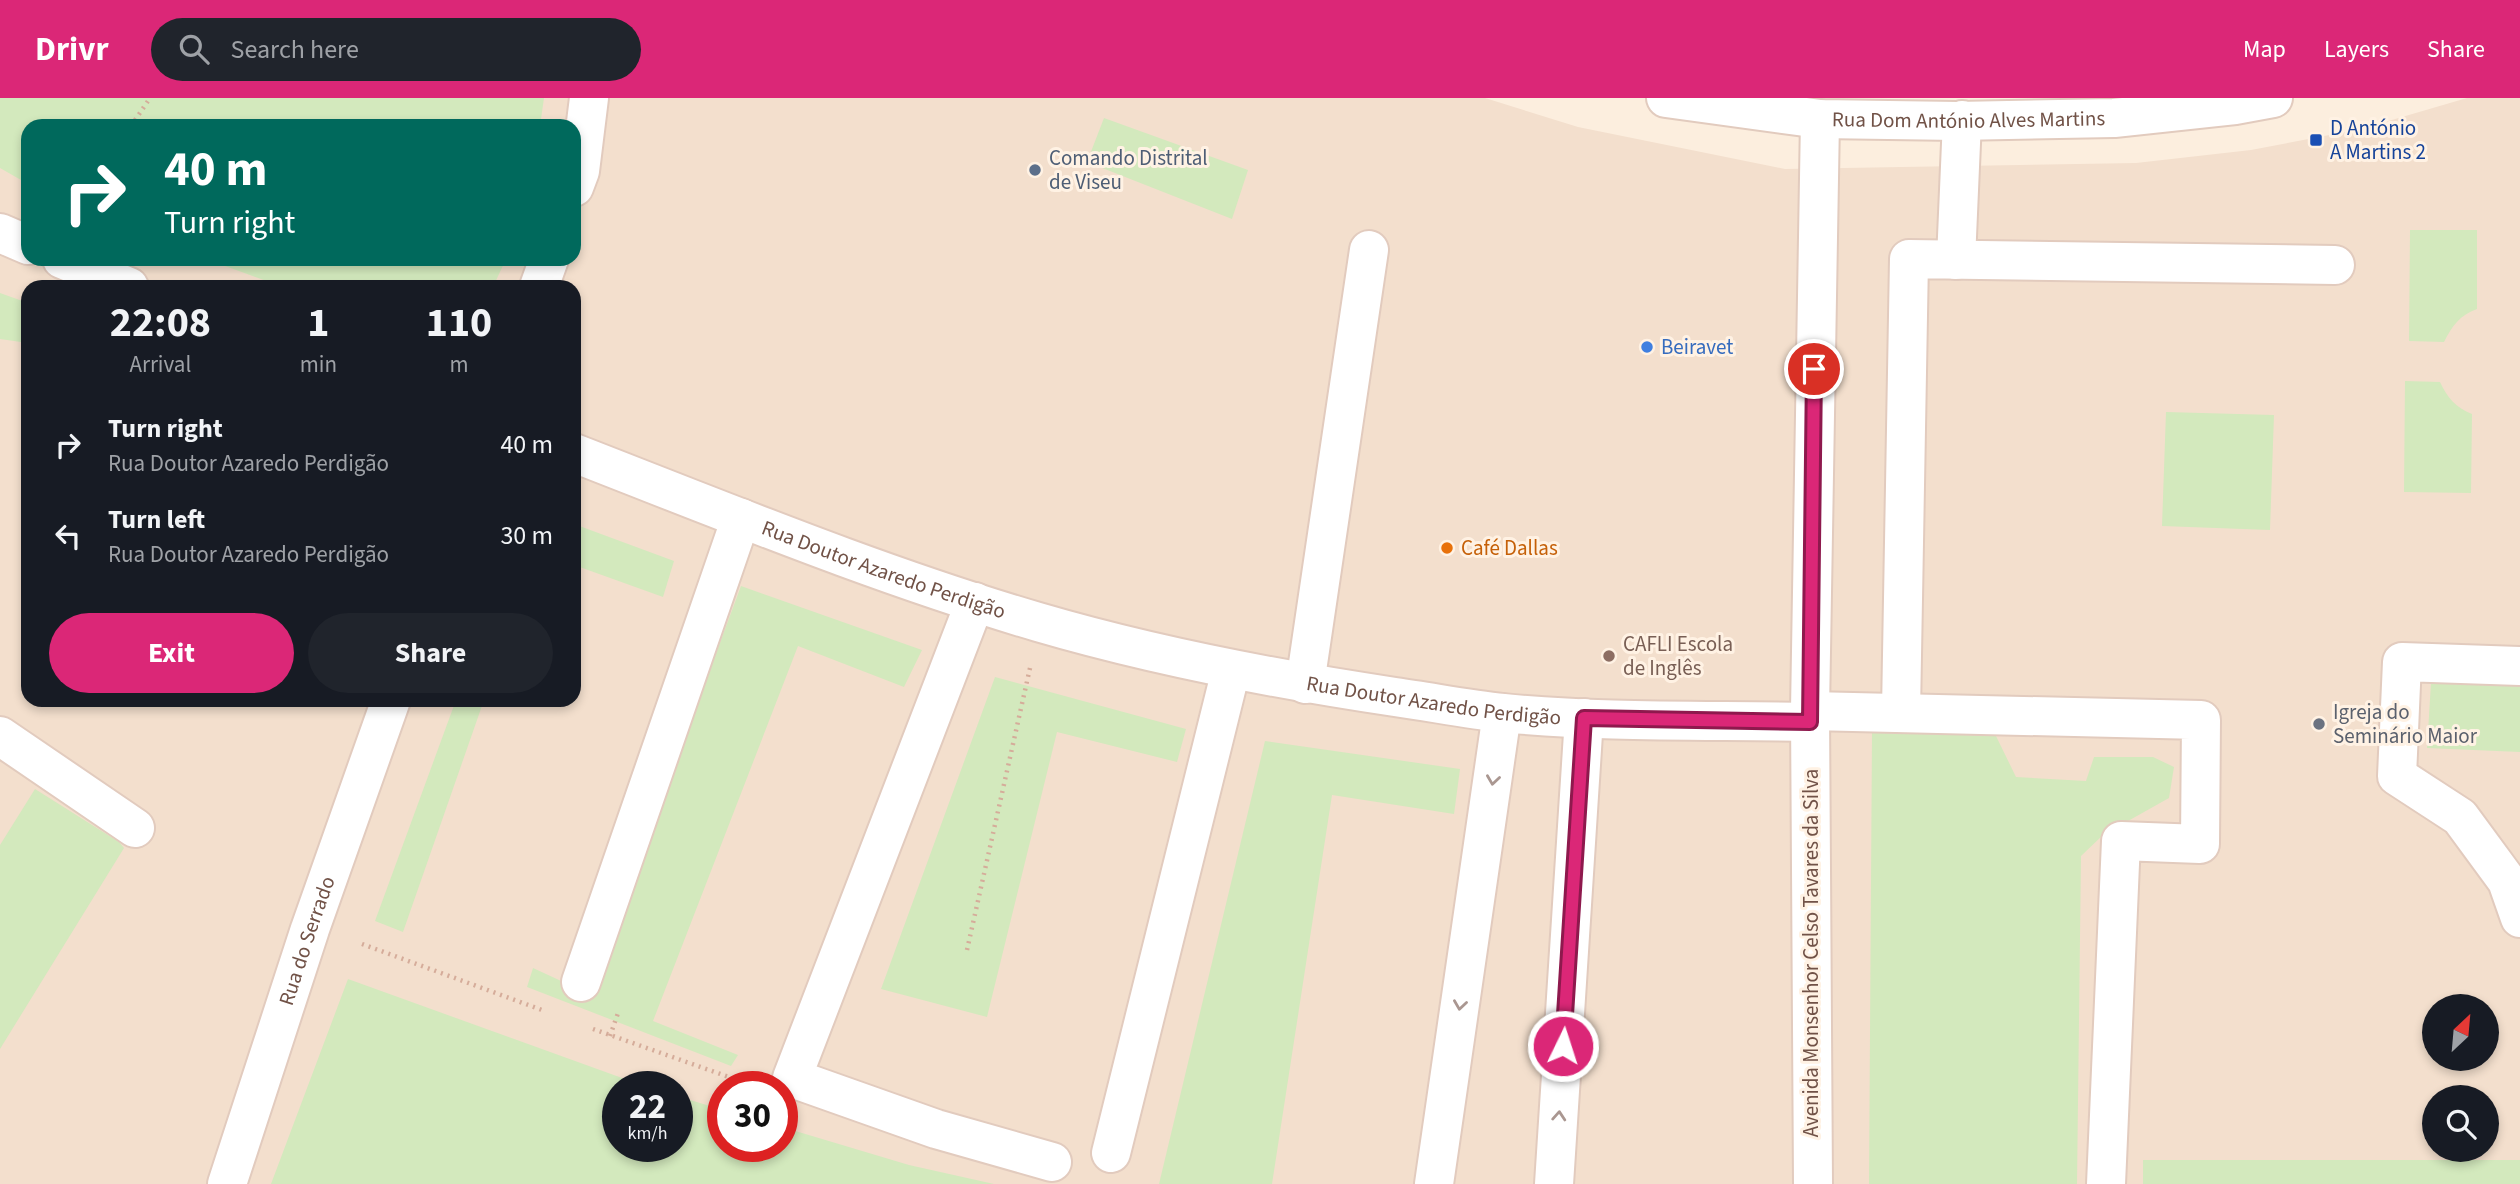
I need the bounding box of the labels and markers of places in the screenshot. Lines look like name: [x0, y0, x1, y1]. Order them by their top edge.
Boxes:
place label: D António A Martins 2: [2330, 113, 2426, 167]
marker: D António A Martins 2: [2308, 132, 2324, 148]
place label: Comando Distrital de Viseu: [1049, 143, 1208, 197]
marker: Comando Distrital de Viseu: [1027, 162, 1043, 178]
place label: Beiravet: [1661, 332, 1733, 362]
marker: Beiravet: [1639, 339, 1655, 355]
pin: [1784, 339, 1844, 399]
place label: Café Dallas: [1461, 533, 1558, 563]
marker: Café Dallas: [1439, 540, 1455, 556]
place label: CAFLI Escola de Inglês: [1623, 629, 1733, 683]
marker: CAFLI Escola de Inglês: [1601, 648, 1617, 664]
place label: Igreja do Seminário Maior: [2333, 697, 2478, 751]
marker: Igreja do Seminário Maior: [2311, 716, 2327, 732]

